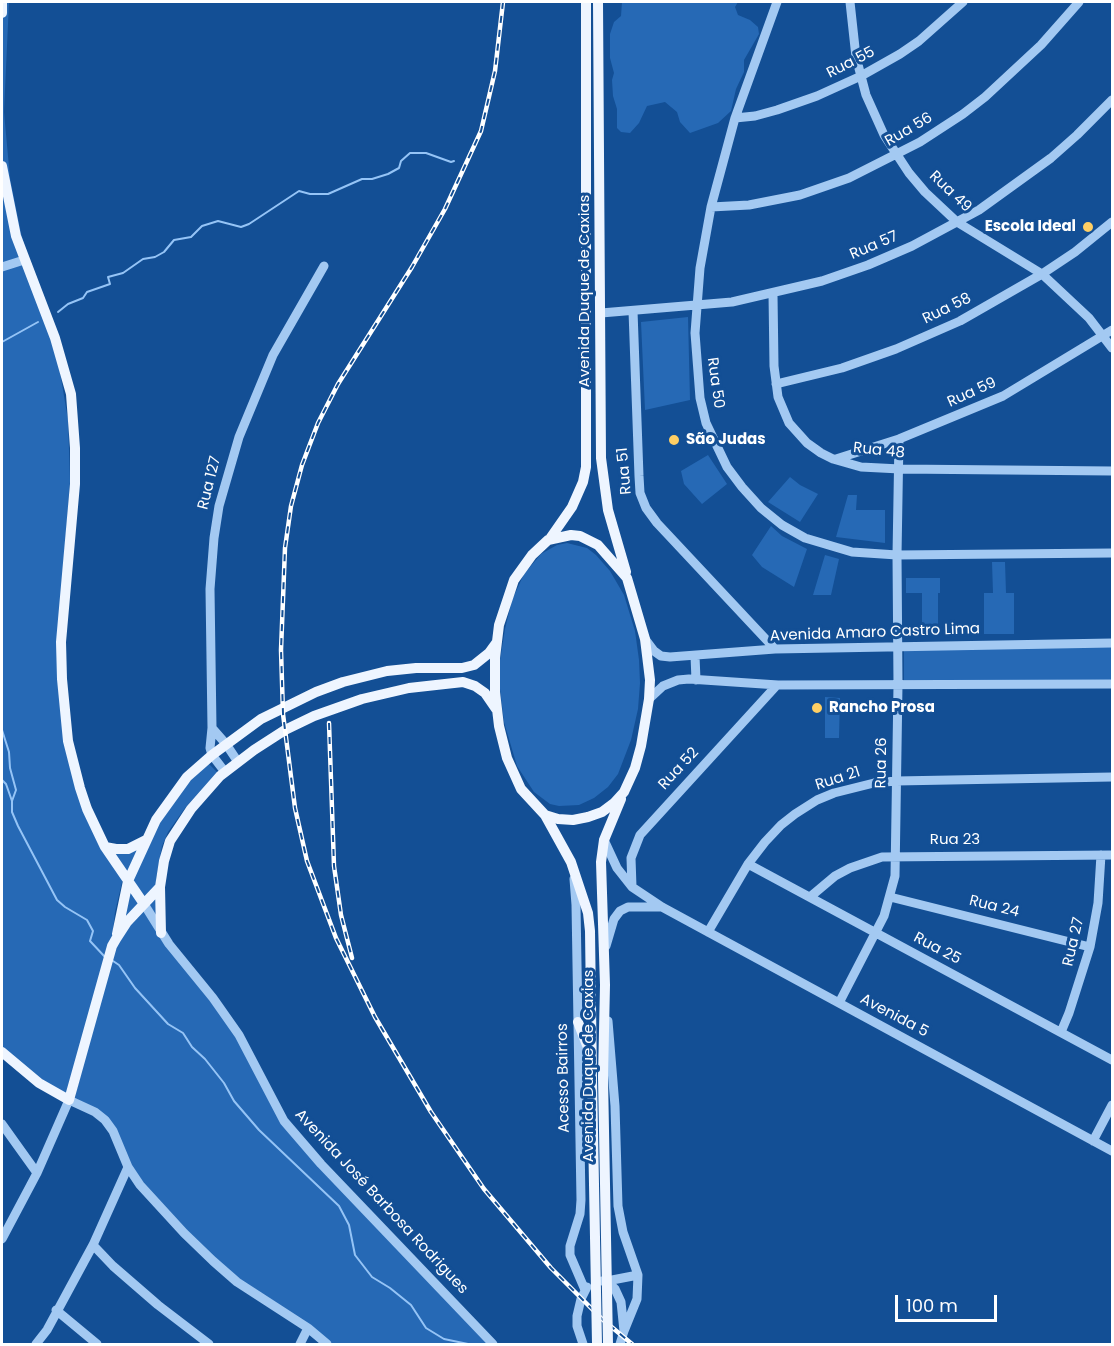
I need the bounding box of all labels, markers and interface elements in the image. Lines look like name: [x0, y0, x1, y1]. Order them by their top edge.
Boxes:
street label: Rua 55: [824, 43, 878, 83]
street label: Rua 56: [882, 109, 936, 151]
street label: Rua 49: [925, 168, 975, 216]
street label: Avenida Duque de Caxias: [576, 195, 594, 387]
place label: Escola Ideal: [985, 218, 1076, 236]
marker: Escola Ideal: [1081, 220, 1095, 234]
street label: Rua 57: [847, 228, 901, 264]
street label: Rua 58: [920, 290, 974, 328]
street label: Rua 50: [702, 356, 728, 410]
street label: Rua 59: [945, 374, 999, 412]
place label: São Judas: [686, 431, 766, 449]
marker: São Judas: [667, 433, 681, 447]
street label: Rua 48: [852, 439, 906, 463]
street label: Rua 51: [614, 447, 636, 495]
street label: Rua 127: [195, 454, 225, 512]
street label: Avenida Amaro Castro Lima: [770, 620, 980, 646]
place label: Rancho Prosa: [829, 699, 935, 717]
marker: Rancho Prosa: [810, 701, 824, 715]
street label: Rua 26: [873, 737, 891, 789]
street label: Rua 52: [655, 744, 703, 794]
street label: Rua 21: [813, 763, 863, 795]
street label: Rua 23: [930, 831, 980, 849]
street label: Rua 24: [967, 892, 1021, 922]
street label: Rua 27: [1060, 916, 1088, 968]
street label: Rua 25: [910, 929, 964, 969]
street label: Avenida Duque de Caxias: [580, 970, 598, 1162]
street label: Avenida 5: [857, 990, 931, 1042]
street label: Acesso Bairros: [554, 1023, 574, 1133]
street label: Avenida José Barbosa Rodrigues: [291, 1106, 471, 1298]
scale bar: [898, 1283, 1000, 1321]
text: 100 m: [906, 1293, 958, 1318]

